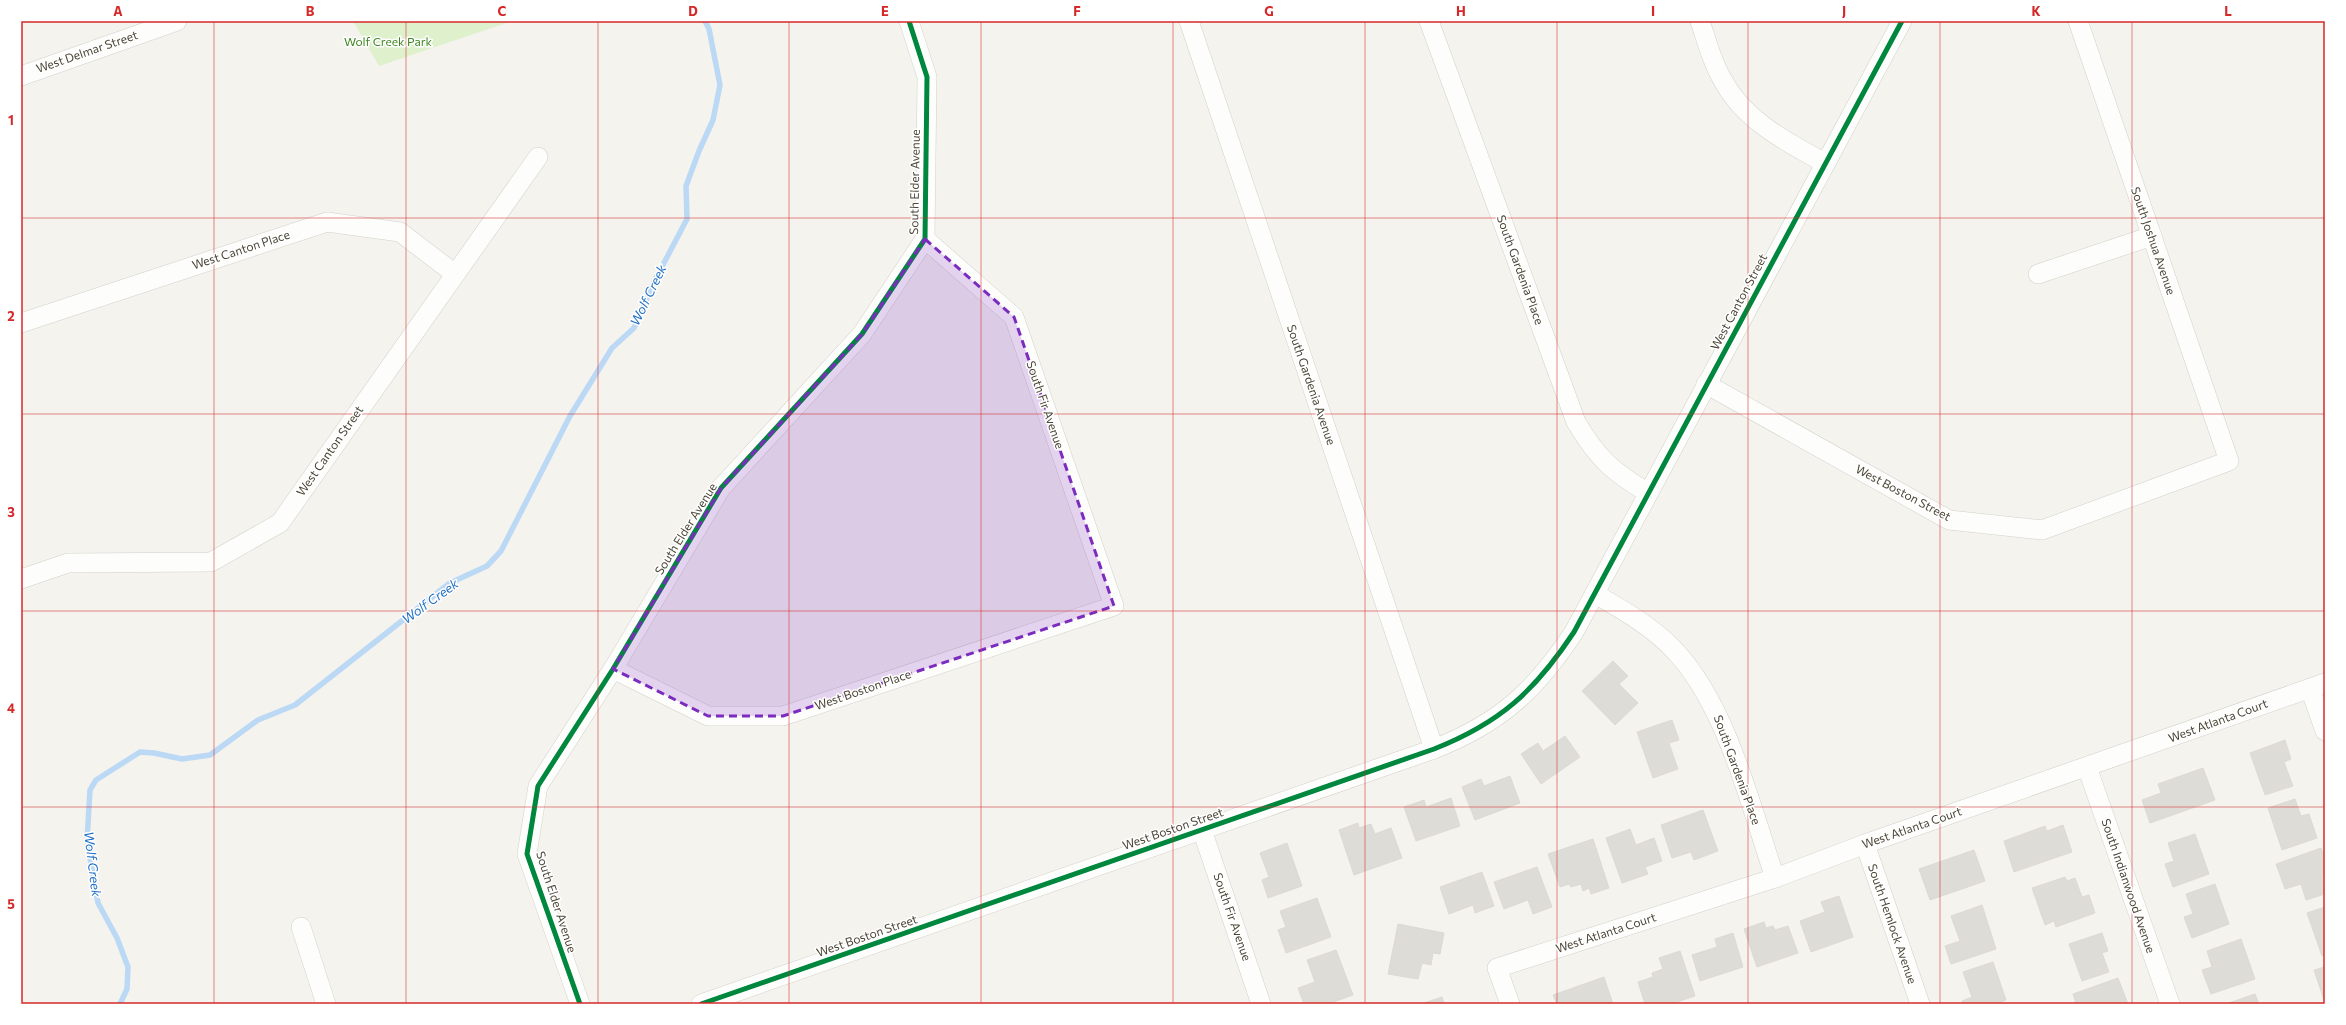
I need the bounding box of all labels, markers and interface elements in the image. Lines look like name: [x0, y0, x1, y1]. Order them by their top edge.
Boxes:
text: A: [113, 3, 123, 19]
text: B: [306, 3, 315, 19]
text: C: [498, 3, 507, 19]
text: D: [688, 3, 698, 19]
text: E: [881, 3, 889, 19]
text: F: [1073, 3, 1081, 19]
text: G: [1264, 3, 1274, 19]
text: H: [1456, 3, 1466, 19]
text: I: [1651, 3, 1655, 19]
text: J: [1842, 3, 1846, 19]
text: K: [2031, 3, 2041, 19]
text: L: [2224, 3, 2232, 19]
street label: West Delmar Street: [34, 27, 139, 75]
park label: Wolf Creek Park: [344, 34, 433, 48]
text: 1: [8, 112, 14, 128]
street label: South Elder Avenue: [906, 129, 922, 235]
street label: South Joshua Avenue: [2128, 185, 2179, 297]
street label: South Gardenia Place: [1495, 213, 1547, 326]
street label: West Canton Place: [190, 227, 291, 271]
street label: West Canton Street: [1707, 251, 1769, 352]
water label: Wolf Creek: [626, 261, 670, 328]
text: 2: [7, 308, 15, 324]
street label: South Gardenia Avenue: [1285, 323, 1339, 447]
street label: South Fir Avenue: [1024, 359, 1068, 450]
street label: West Canton Street: [293, 403, 366, 498]
street label: West Boston Street: [1854, 461, 1953, 523]
street label: South Elder Avenue: [651, 480, 719, 577]
text: 3: [7, 504, 15, 520]
water label: Wolf Creek: [399, 575, 462, 627]
street label: West Boston Place: [813, 666, 913, 712]
street label: West Atlanta Court: [2166, 696, 2269, 745]
text: 4: [7, 700, 15, 716]
street label: South Gardenia Place: [1712, 713, 1764, 826]
street label: West Atlanta Court: [1860, 803, 1963, 851]
street label: West Boston Street: [1120, 804, 1225, 852]
street label: South Indianwood Avenue: [2099, 817, 2159, 955]
water label: Wolf Creek: [81, 830, 105, 899]
street label: South Elder Avenue: [534, 849, 580, 954]
street label: South Hemlock Avenue: [1866, 862, 1920, 985]
street label: South Fir Avenue: [1211, 871, 1255, 962]
text: 5: [7, 896, 15, 912]
street label: West Atlanta Court: [1554, 909, 1658, 955]
street label: West Boston Street: [814, 911, 919, 959]

